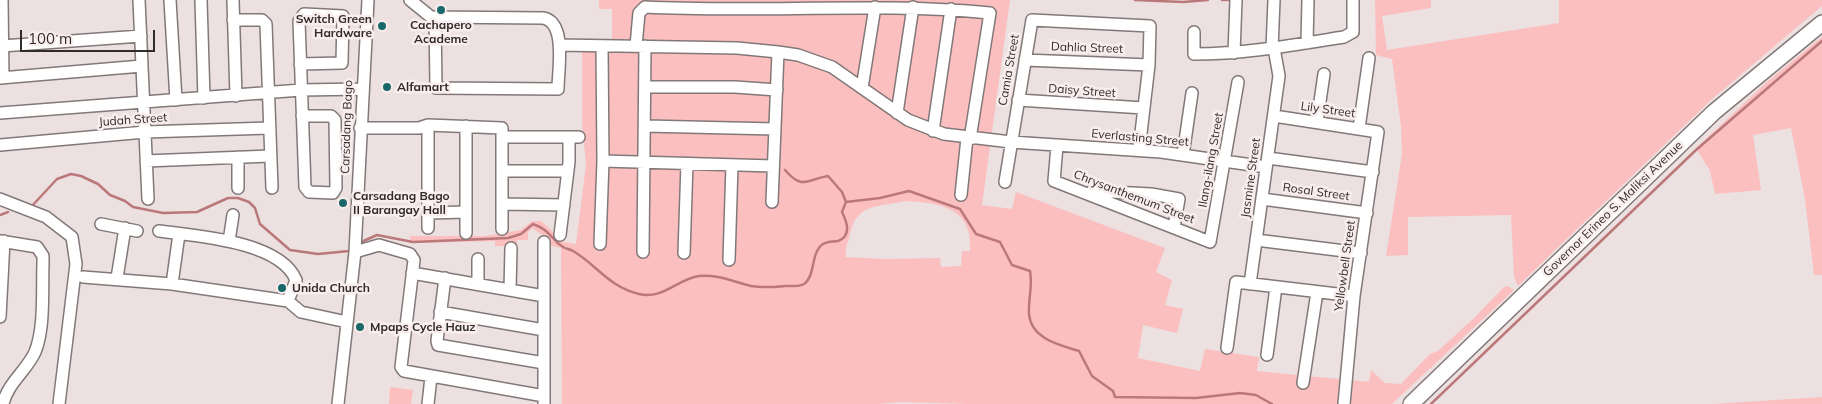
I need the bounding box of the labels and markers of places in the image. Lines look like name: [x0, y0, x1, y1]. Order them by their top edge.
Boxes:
marker: Cachapero Academe: [435, 4, 447, 16]
place label: Switch Green Hardware: [296, 12, 372, 40]
place label: Cachapero Academe: [410, 18, 472, 46]
marker: Switch Green Hardware: [376, 20, 388, 32]
place label: Alfamart: [397, 80, 449, 94]
marker: Alfamart: [381, 81, 393, 93]
place label: Carsadang Bago II Barangay Hall: [353, 189, 450, 217]
marker: Carsadang Bago II Barangay Hall: [337, 197, 349, 209]
place label: Unida Church: [292, 281, 370, 295]
marker: Unida Church: [276, 282, 288, 294]
place label: Mpaps Cycle Hauz: [370, 320, 476, 334]
marker: Mpaps Cycle Hauz: [354, 321, 366, 333]

